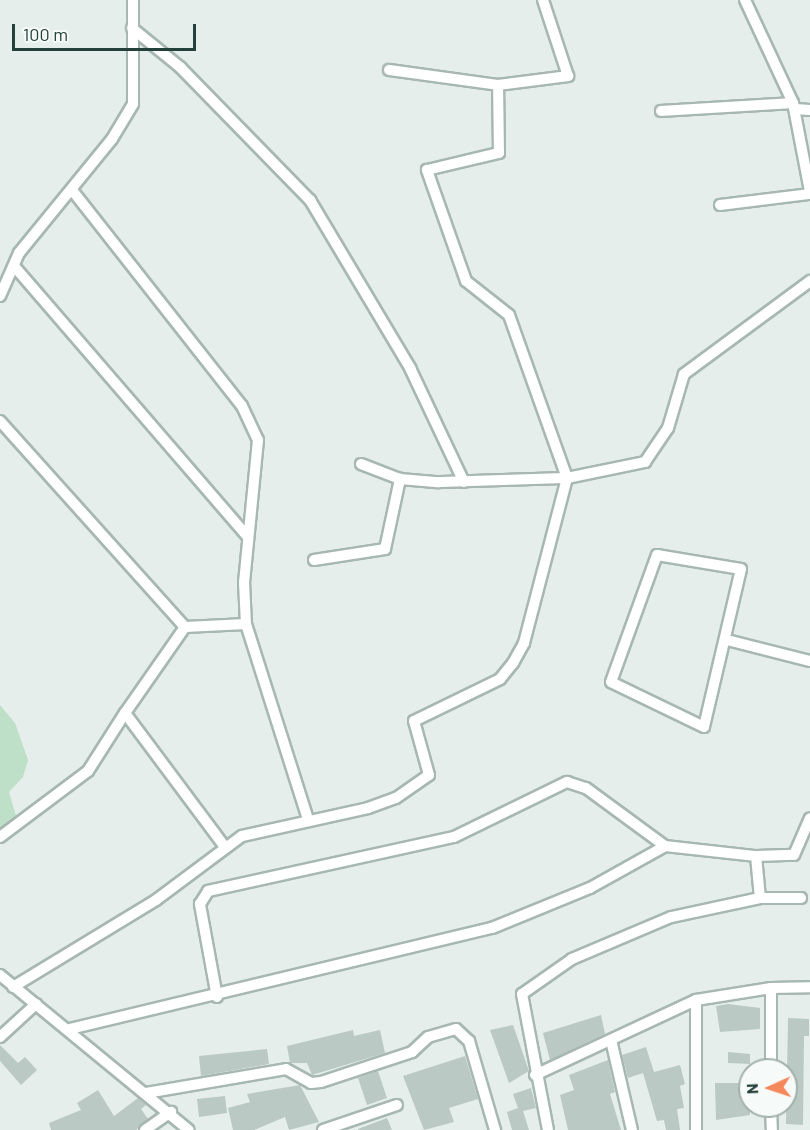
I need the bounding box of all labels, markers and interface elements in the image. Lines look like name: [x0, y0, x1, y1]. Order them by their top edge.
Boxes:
scale bar: [15, 12, 200, 50]
text: 100 m: [23, 23, 68, 45]
north arrow: [738, 1058, 798, 1118]
text: N: [742, 1083, 761, 1095]

